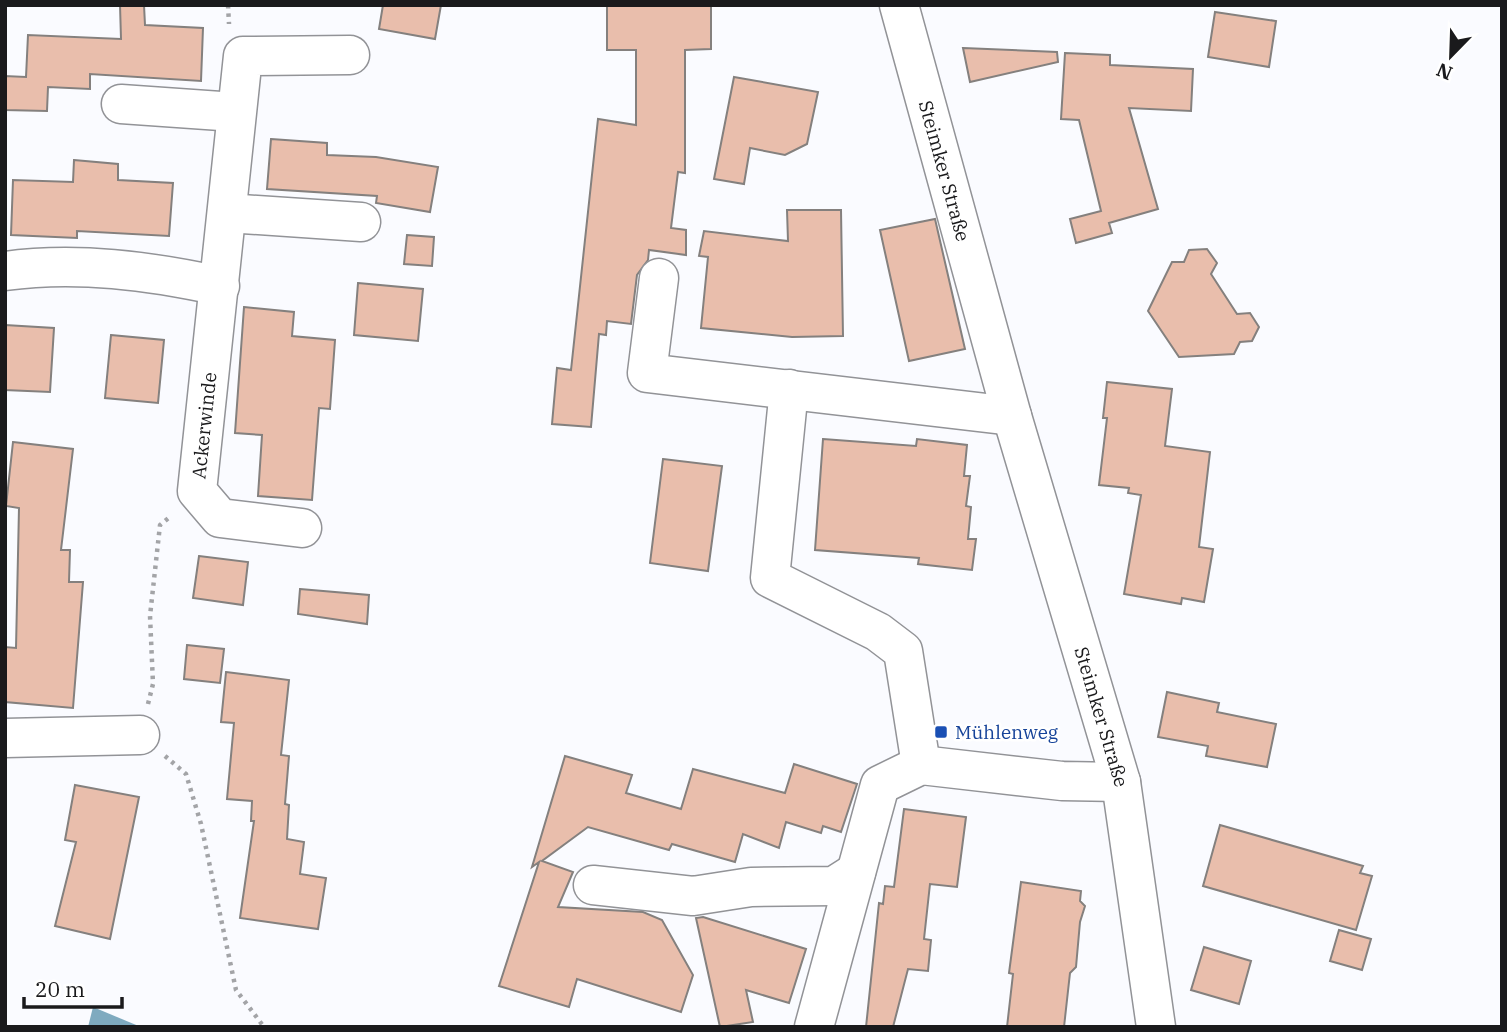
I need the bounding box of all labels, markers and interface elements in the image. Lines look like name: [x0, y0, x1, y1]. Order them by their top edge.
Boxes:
north arrow: [1416, 21, 1486, 91]
text: N: [1433, 58, 1456, 86]
street label: Steimker Straße: [914, 98, 975, 244]
street label: Ackerwinde: [186, 371, 222, 480]
street label: Steimker Straße: [1069, 644, 1134, 790]
place label: Mühlenweg: [955, 720, 1059, 744]
marker: Mühlenweg: [933, 724, 949, 740]
scale bar: [24, 965, 122, 1009]
text: 20 m: [35, 975, 85, 1003]

